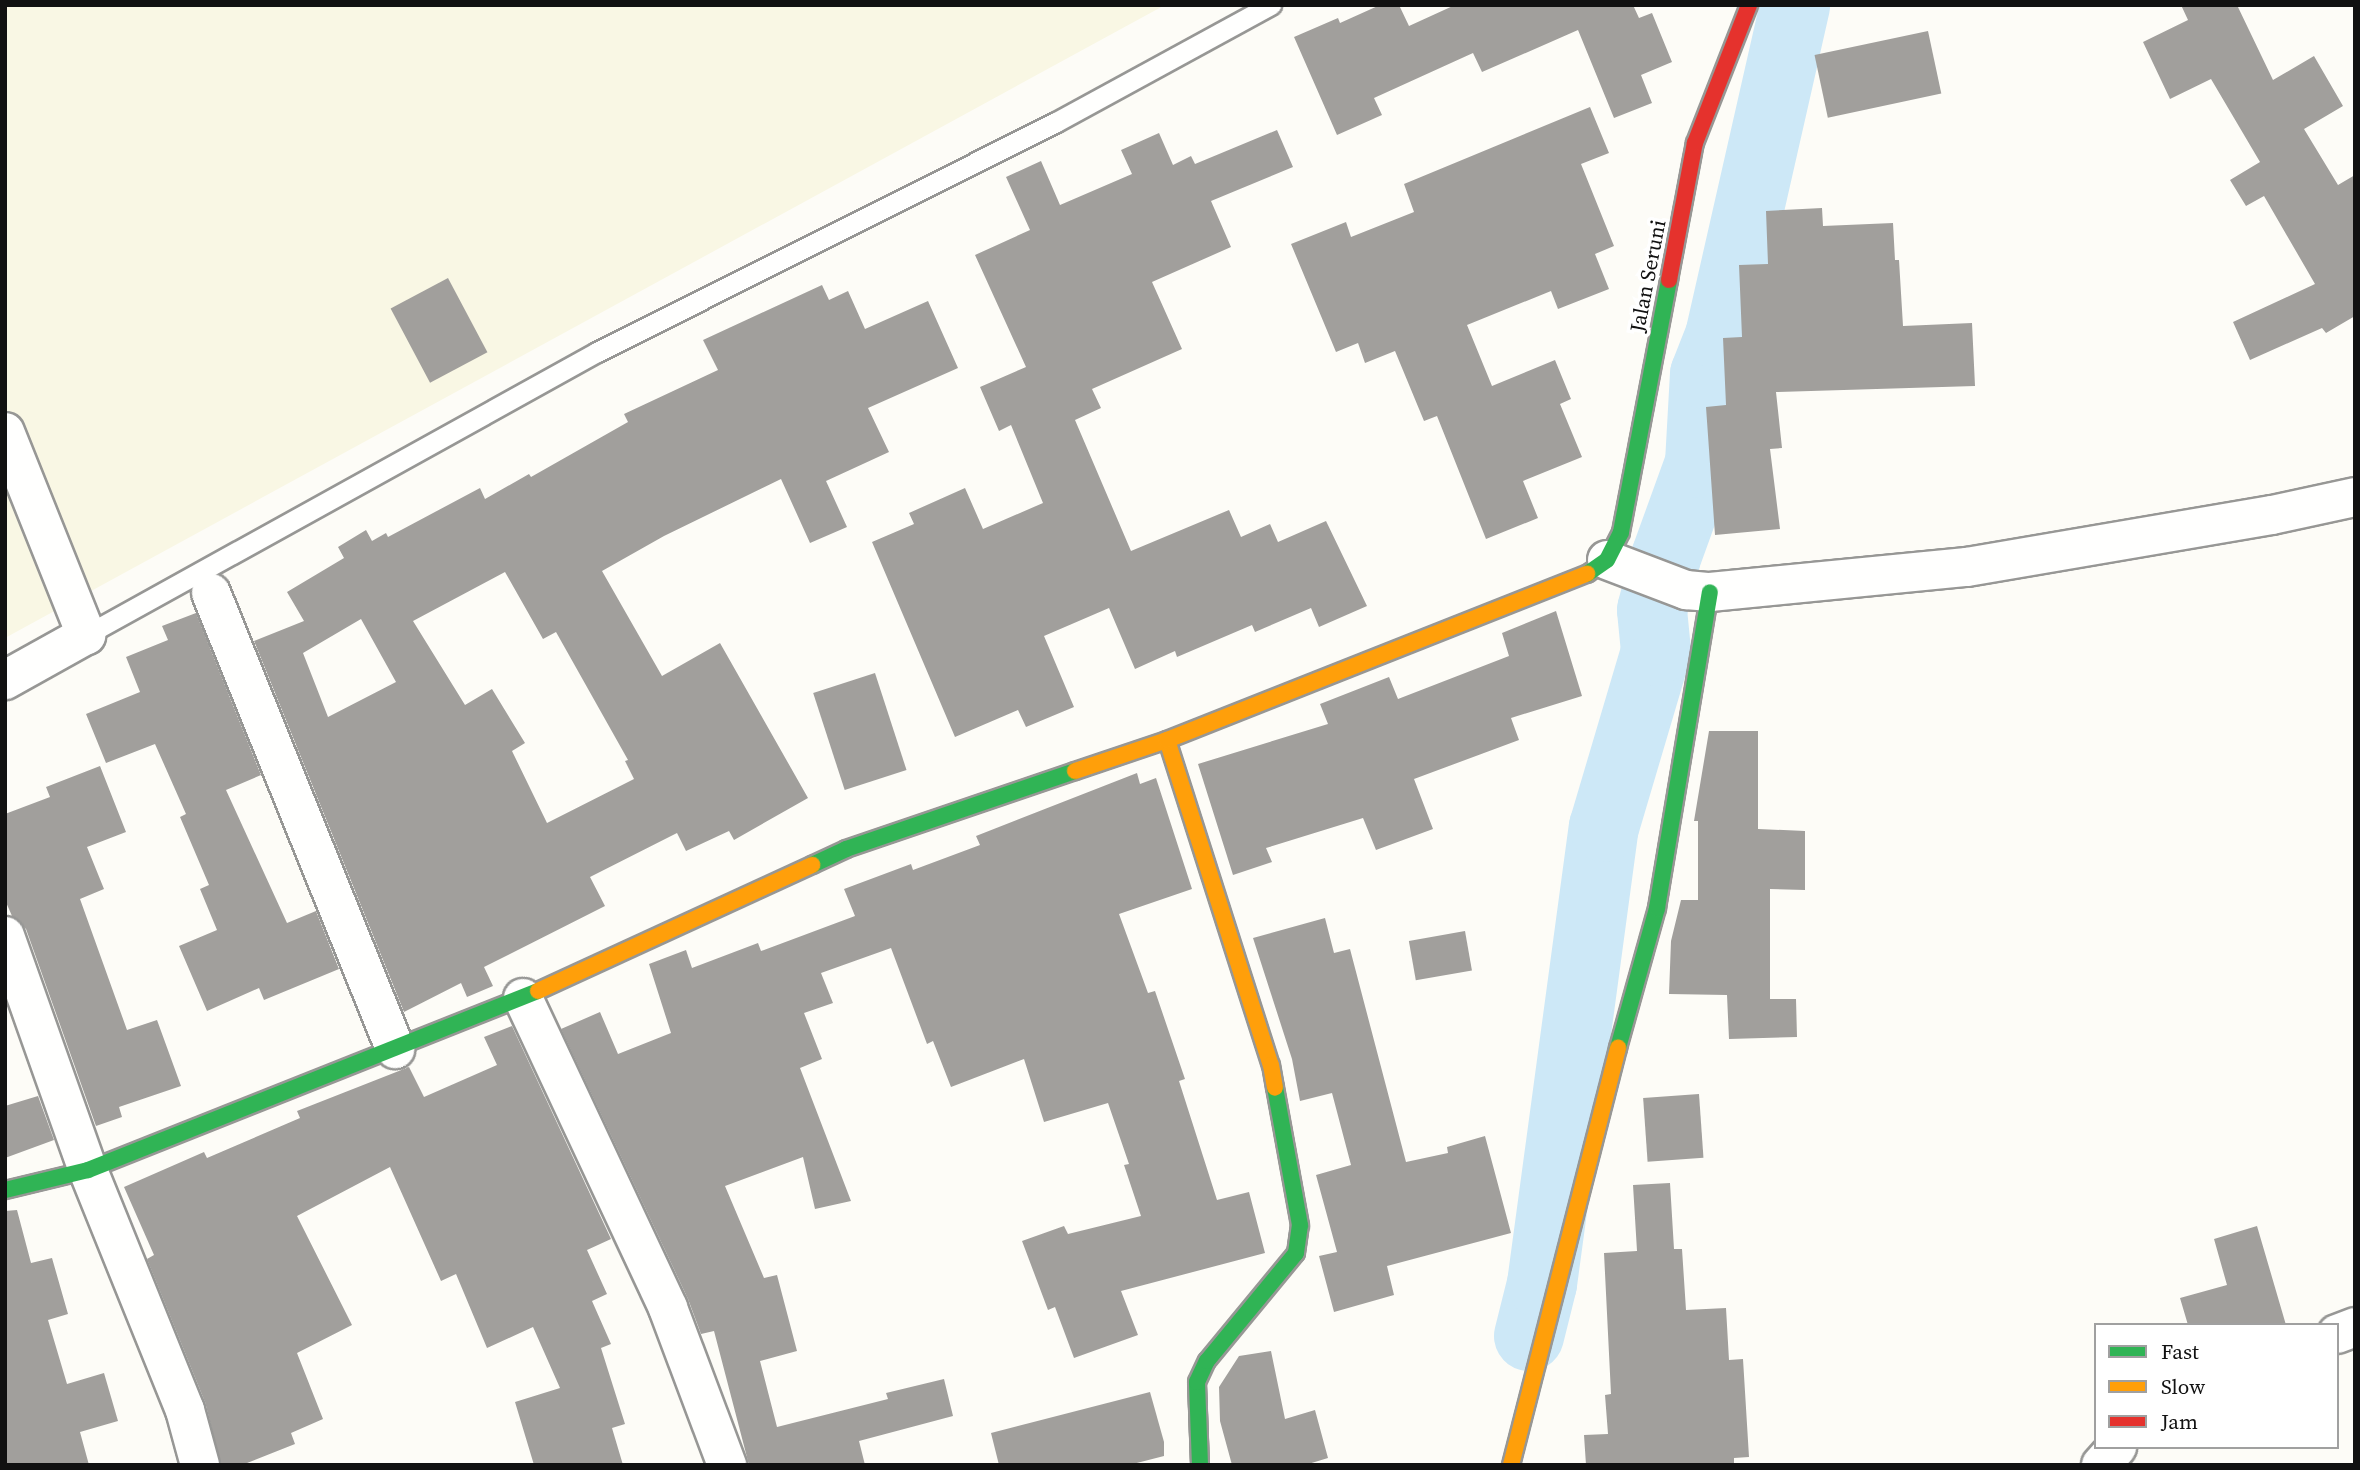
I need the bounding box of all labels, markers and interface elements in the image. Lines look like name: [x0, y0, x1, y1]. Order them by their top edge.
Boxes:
street label: Jalan Seruni: [1625, 218, 1671, 334]
legend: [2094, 1323, 2339, 1449]
text: Fast: [2161, 1337, 2199, 1366]
text: Slow: [2161, 1372, 2205, 1401]
text: Jam: [2161, 1407, 2198, 1436]

